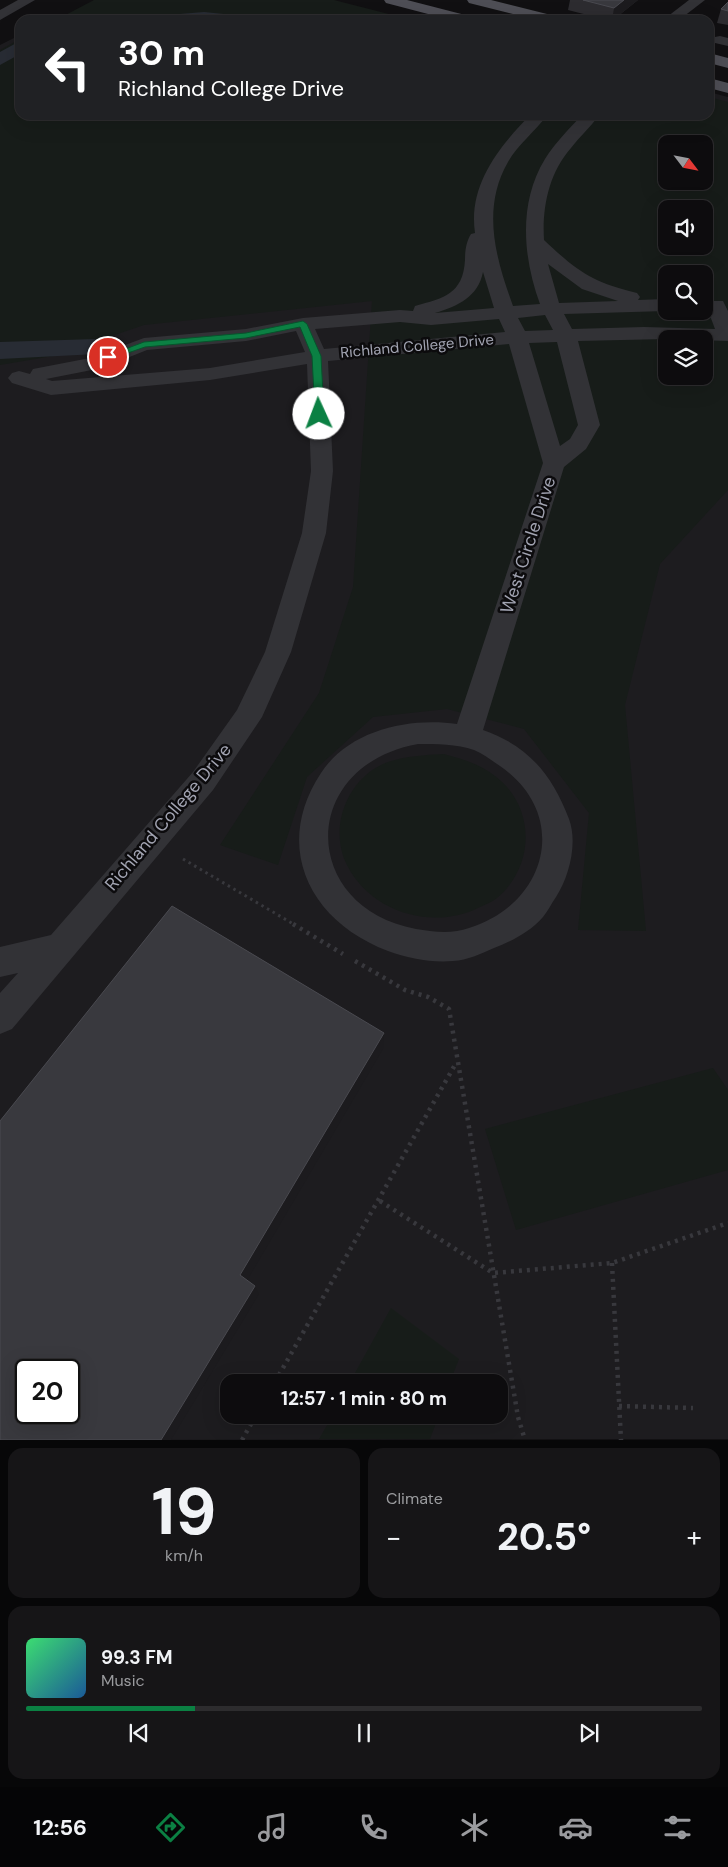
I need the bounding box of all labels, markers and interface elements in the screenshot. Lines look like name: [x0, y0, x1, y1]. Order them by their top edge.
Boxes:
text: 30 m: [118, 30, 205, 76]
icon: left: [35, 35, 100, 100]
text: Richland College Drive: [118, 74, 344, 103]
north arrow: [658, 135, 712, 190]
map controls: [658, 135, 713, 385]
button: sound: [658, 200, 713, 255]
button: search: [658, 265, 713, 320]
street label: Richland College Drive: [339, 329, 495, 363]
button: layers: [658, 330, 713, 385]
pin: [87, 336, 129, 378]
icon: arrive: [94, 343, 122, 371]
position arrow: [292, 387, 344, 439]
street label: West Circle Drive: [495, 473, 561, 617]
street label: Richland College Drive: [99, 738, 237, 896]
speed limit sign: 20: [15, 1359, 80, 1424]
text: 12:57 · 1 min · 80 m: [281, 1386, 447, 1411]
text: 19: [152, 1470, 216, 1554]
text: Climate: [386, 1488, 443, 1509]
text: 20.5°: [497, 1512, 591, 1562]
text: −: [386, 1519, 401, 1556]
text: +: [687, 1519, 702, 1556]
text: km/h: [165, 1545, 203, 1566]
text: 99.3 FM: [101, 1645, 173, 1670]
text: Music: [101, 1670, 145, 1691]
icon: previous: [125, 1719, 153, 1747]
icon: pause: [350, 1719, 378, 1747]
icon: next: [575, 1719, 603, 1747]
icon: directions: [153, 1810, 188, 1845]
icon: music: [255, 1810, 290, 1845]
icon: phone: [356, 1810, 391, 1845]
icon: climate: [457, 1810, 492, 1845]
icon: car: [558, 1810, 593, 1845]
icon: filters: [660, 1810, 695, 1845]
text: 12:56: [33, 1813, 87, 1842]

